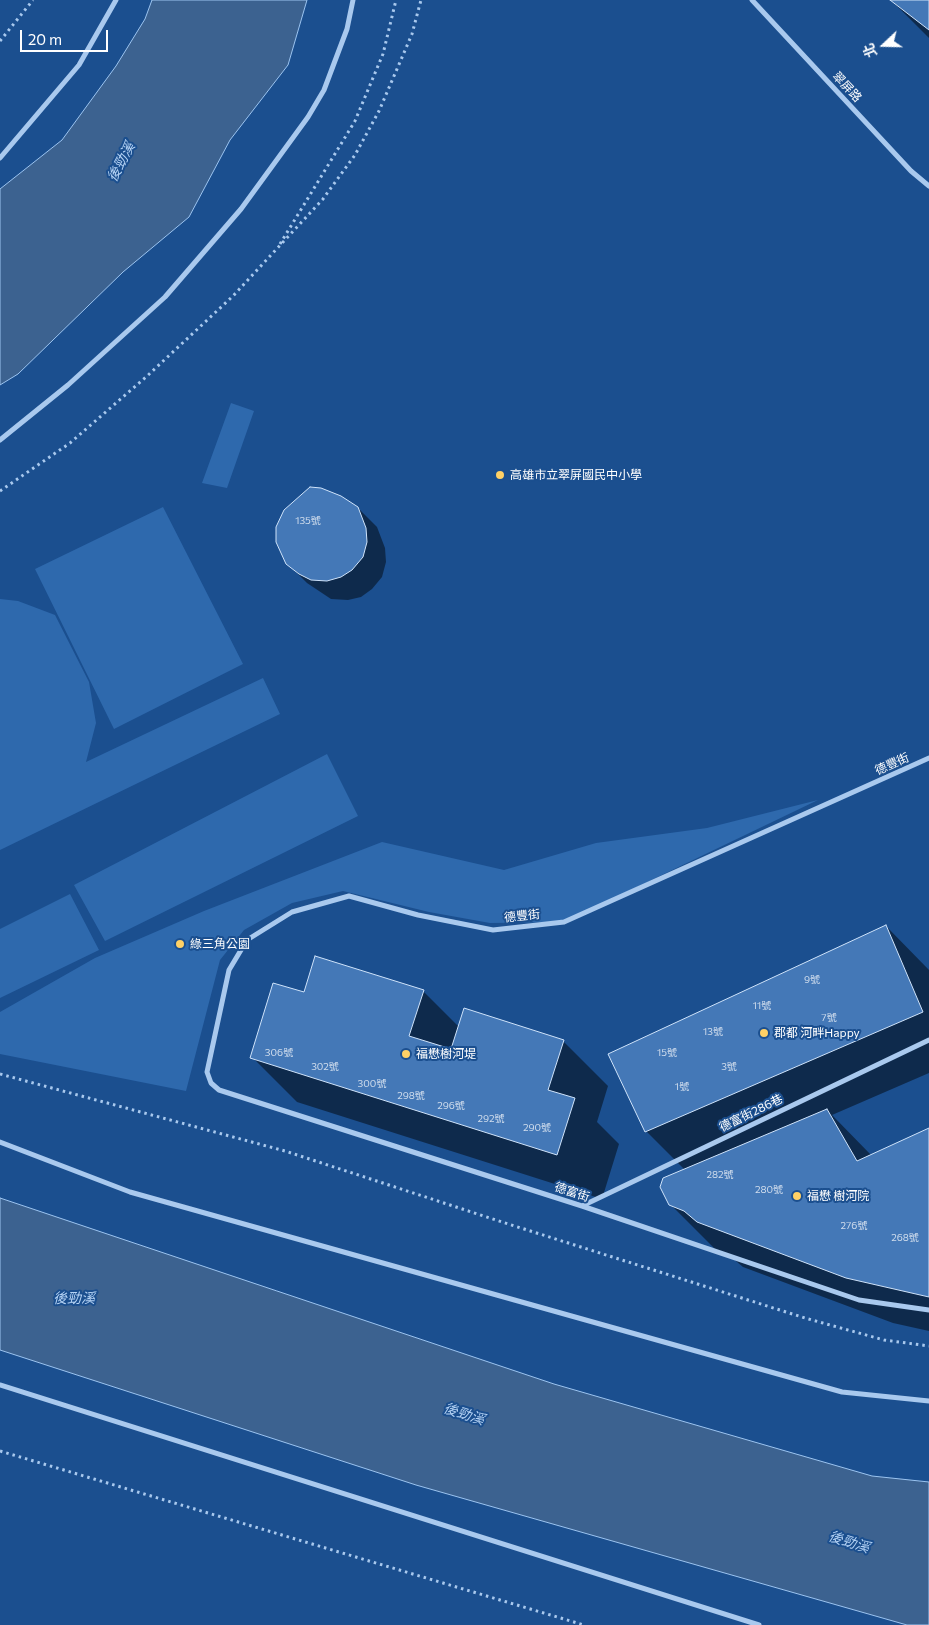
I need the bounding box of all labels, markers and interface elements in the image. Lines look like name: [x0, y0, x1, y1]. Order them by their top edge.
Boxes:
scale bar: [22, 20, 110, 52]
north arrow: [859, 20, 909, 70]
text: 20 m: [28, 30, 62, 48]
text: 北: [859, 41, 880, 60]
street label: 翠屏路: [829, 69, 865, 105]
water label: 後勁溪: [104, 140, 138, 184]
place label: 高雄市立翠屏國民中小學: [510, 468, 642, 482]
marker: 高雄市立翠屏國民中小學: [494, 469, 506, 481]
house number: 135號: [295, 515, 321, 527]
street label: 德豐街: [873, 750, 911, 778]
street label: 德豐街: [503, 907, 541, 925]
place label: 綠三角公園: [190, 937, 250, 951]
marker: 綠三角公園: [174, 938, 186, 950]
house number: 9號: [804, 974, 820, 986]
house number: 11號: [753, 1000, 771, 1012]
house number: 7號: [821, 1012, 837, 1024]
house number: 13號: [703, 1026, 723, 1038]
place label: 郡都 河畔Happy: [774, 1026, 860, 1040]
marker: 郡都 河畔Happy: [758, 1027, 770, 1039]
house number: 306號: [265, 1047, 293, 1059]
place label: 福懋樹河堤: [416, 1047, 476, 1061]
house number: 15號: [657, 1047, 677, 1059]
marker: 福懋樹河堤: [400, 1048, 412, 1060]
house number: 302號: [311, 1061, 339, 1073]
house number: 3號: [721, 1061, 737, 1073]
house number: 300號: [358, 1078, 386, 1090]
house number: 1號: [675, 1081, 689, 1093]
house number: 298號: [397, 1090, 425, 1102]
street label: 德富街286巷: [717, 1091, 785, 1135]
house number: 296號: [437, 1100, 465, 1112]
house number: 292號: [477, 1113, 505, 1125]
house number: 290號: [523, 1122, 551, 1134]
house number: 282號: [706, 1169, 734, 1181]
street label: 德富街: [553, 1180, 591, 1204]
house number: 280號: [755, 1184, 783, 1196]
place label: 福懋 樹河院: [807, 1189, 869, 1203]
marker: 福懋 樹河院: [791, 1190, 803, 1202]
house number: 276號: [841, 1220, 867, 1232]
house number: 268號: [891, 1232, 919, 1244]
water label: 後勁溪: [53, 1290, 95, 1306]
water label: 後勁溪: [441, 1400, 487, 1428]
water label: 後勁溪: [826, 1528, 872, 1556]

